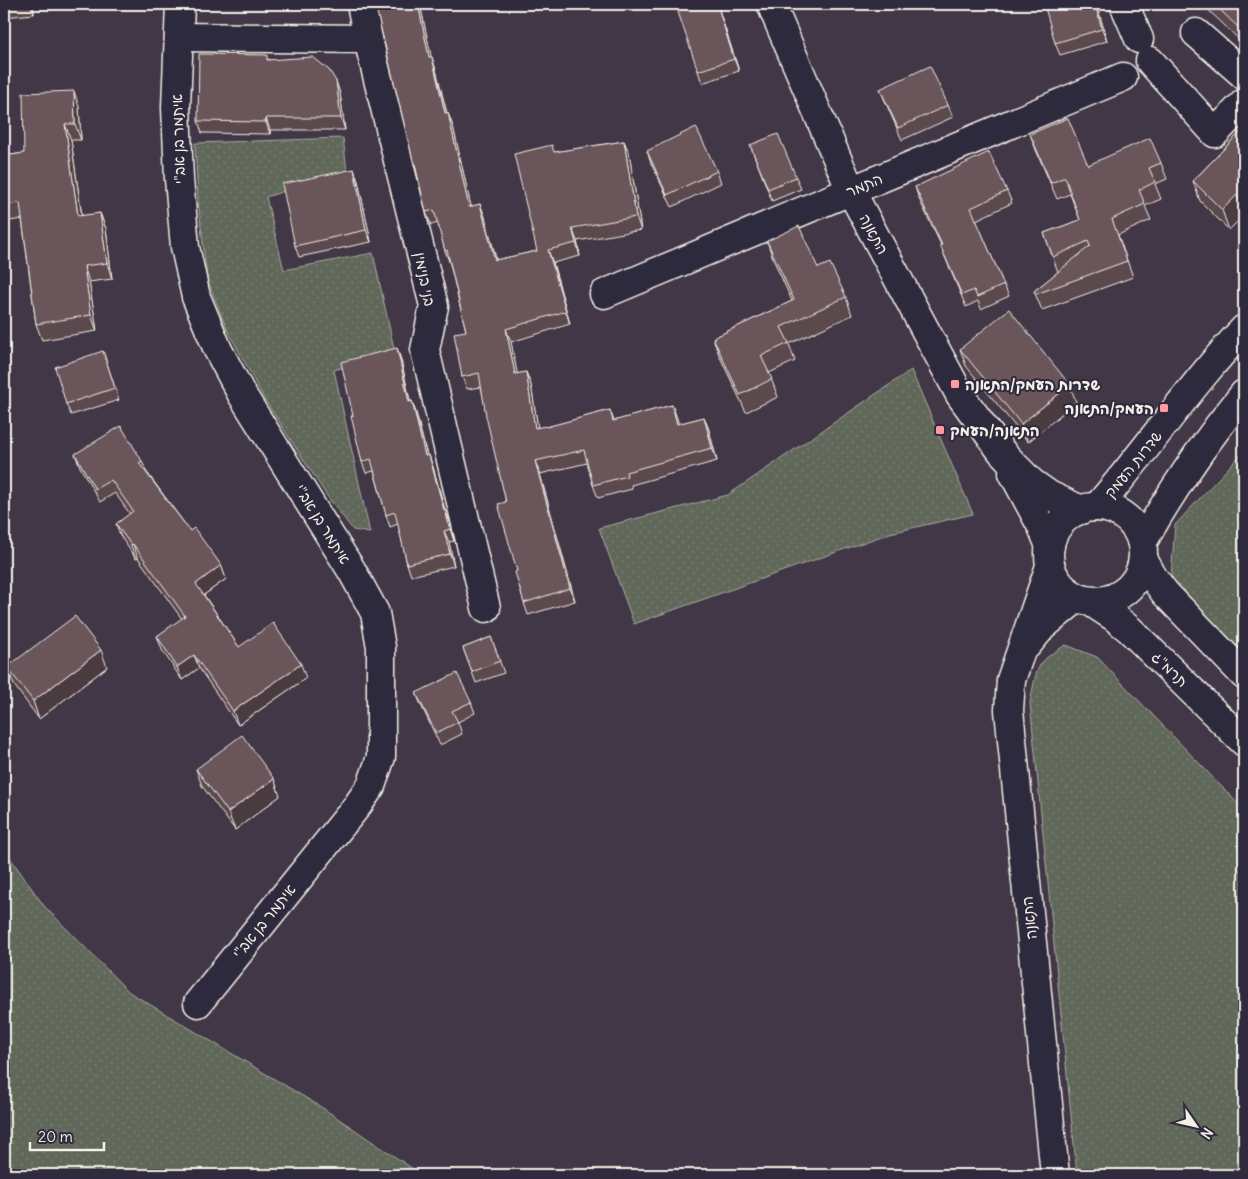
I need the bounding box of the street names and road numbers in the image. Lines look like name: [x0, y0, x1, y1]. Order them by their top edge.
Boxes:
street label: איתמר בן אב"י: [167, 93, 189, 184]
street label: התמר: [843, 169, 885, 201]
street label: התאנה: [855, 210, 893, 258]
street label: בני בנימין: [409, 250, 440, 308]
street label: שדרות העמק: [1100, 427, 1166, 501]
street label: איתמר בן אב"י: [291, 481, 355, 568]
street label: תרמ"ג: [1148, 647, 1192, 691]
street label: איתמר בן אב"י: [228, 880, 300, 962]
street label: התאנה: [1017, 895, 1041, 941]

